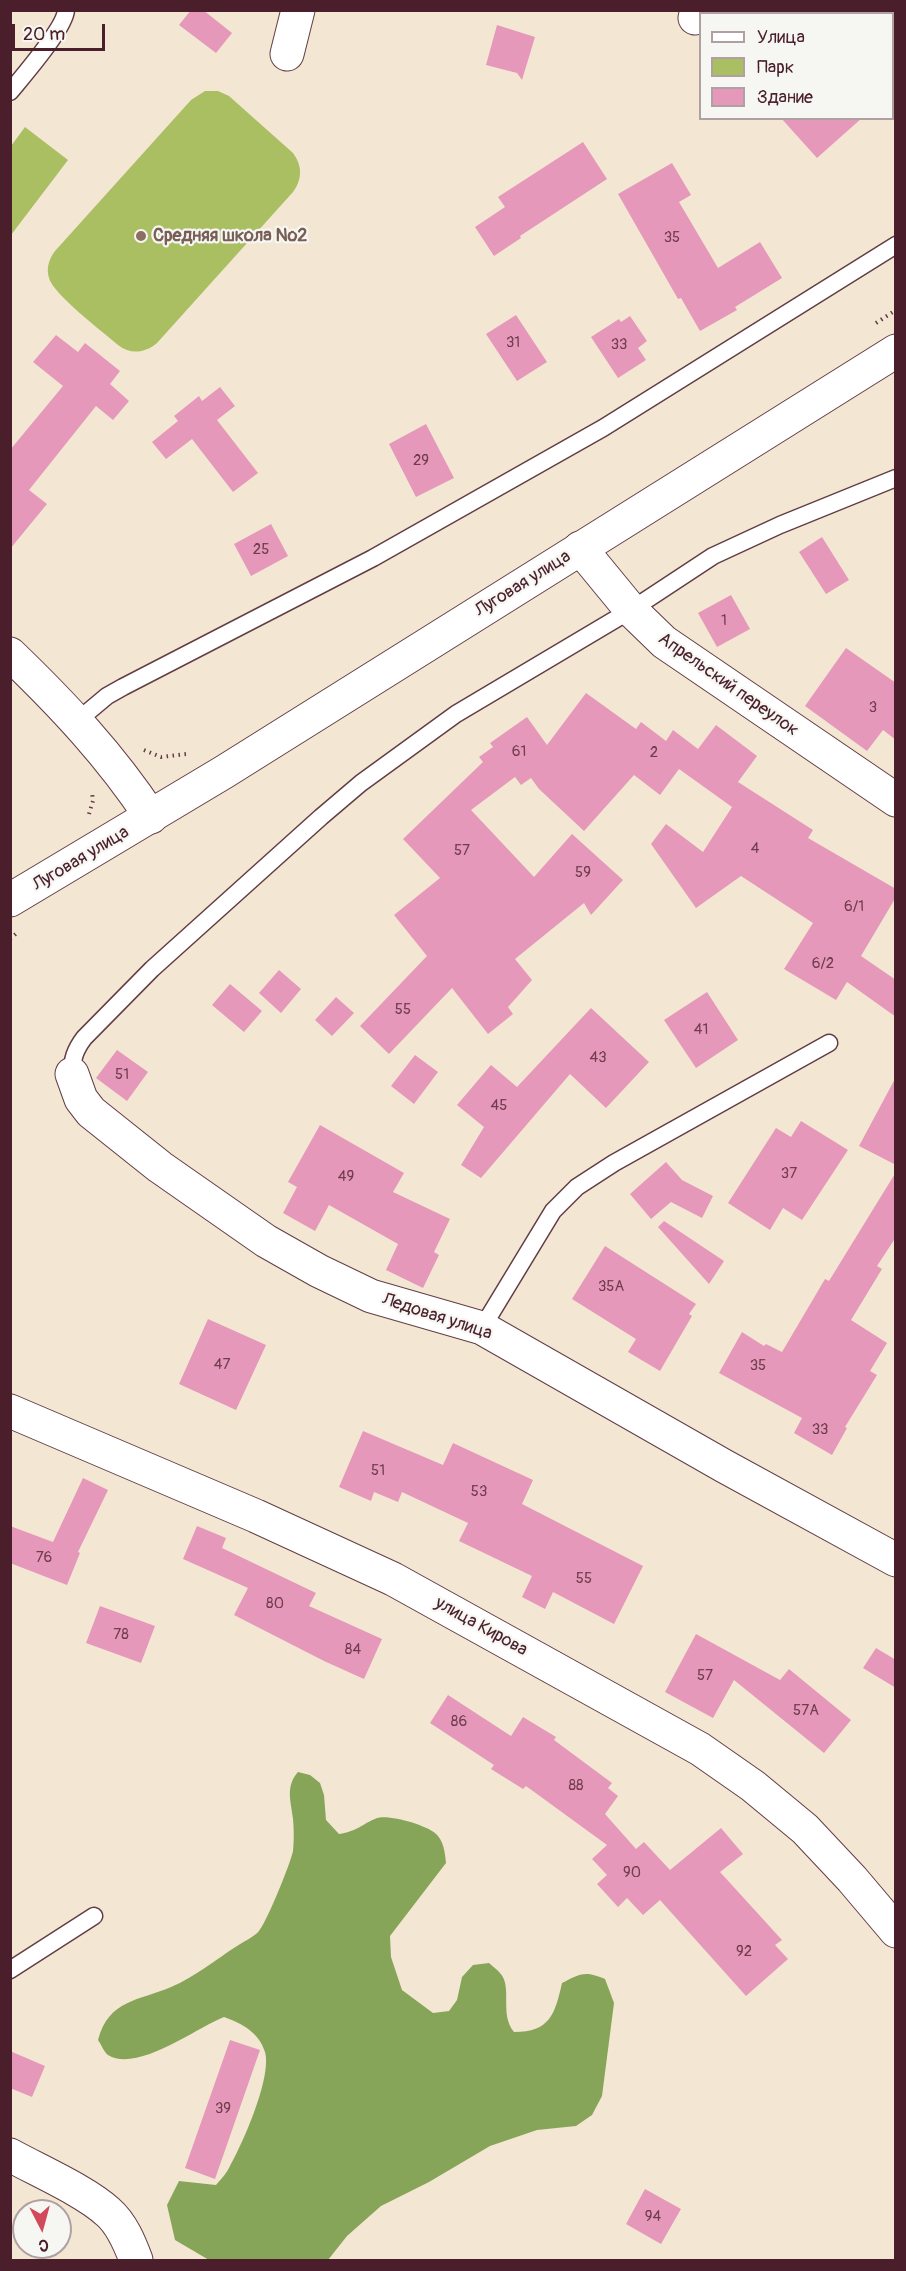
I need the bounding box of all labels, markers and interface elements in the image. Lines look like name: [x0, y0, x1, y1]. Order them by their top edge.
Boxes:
scale bar: [15, 12, 108, 50]
legend: [699, 12, 894, 120]
text: 20 m: [23, 23, 65, 46]
text: Улица: [757, 26, 805, 49]
text: Парк: [757, 56, 794, 79]
text: Здание: [757, 86, 813, 109]
place label: Средняя школа №2: [153, 225, 307, 247]
marker: Средняя школа №2: [134, 229, 148, 243]
house number: 35: [664, 229, 680, 247]
house number: 31: [506, 334, 520, 352]
house number: 33: [611, 336, 627, 354]
house number: 29: [413, 452, 429, 470]
house number: 25: [253, 541, 269, 559]
street label: Луговая улица: [471, 546, 575, 622]
house number: 1: [721, 612, 727, 630]
street label: Апрельский переулок: [654, 628, 802, 742]
house number: 3: [869, 699, 877, 717]
house number: 61: [512, 743, 526, 761]
house number: 2: [650, 744, 658, 762]
street label: Луговая улица: [29, 822, 133, 896]
house number: 4: [751, 840, 759, 858]
house number: 57: [454, 842, 470, 860]
house number: 59: [575, 864, 591, 882]
house number: 6/1: [844, 898, 864, 916]
house number: 6/2: [812, 955, 834, 973]
house number: 55: [395, 1001, 411, 1019]
house number: 41: [694, 1021, 708, 1039]
house number: 43: [589, 1049, 607, 1067]
house number: 51: [115, 1066, 129, 1084]
house number: 45: [491, 1097, 507, 1115]
house number: 37: [781, 1165, 797, 1183]
house number: 49: [338, 1168, 354, 1186]
house number: 35А: [598, 1278, 624, 1296]
street label: Ледовая улица: [379, 1289, 495, 1345]
house number: 47: [214, 1356, 230, 1374]
house number: 35: [750, 1357, 766, 1375]
house number: 33: [812, 1421, 828, 1439]
house number: 51: [371, 1462, 385, 1480]
house number: 53: [471, 1483, 487, 1501]
house number: 76: [36, 1549, 52, 1567]
house number: 55: [576, 1570, 592, 1588]
street label: улица Кирова: [431, 1593, 531, 1661]
house number: 80: [266, 1595, 284, 1613]
house number: 78: [113, 1626, 129, 1644]
house number: 84: [345, 1641, 361, 1659]
house number: 57: [697, 1667, 713, 1685]
house number: 57А: [793, 1702, 819, 1720]
house number: 86: [451, 1713, 467, 1731]
house number: 88: [568, 1777, 584, 1795]
house number: 90: [623, 1864, 641, 1882]
house number: 92: [736, 1943, 752, 1961]
house number: 39: [215, 2100, 231, 2118]
north arrow: [12, 2199, 72, 2259]
house number: 94: [645, 2208, 661, 2226]
text: С: [38, 2234, 50, 2255]

